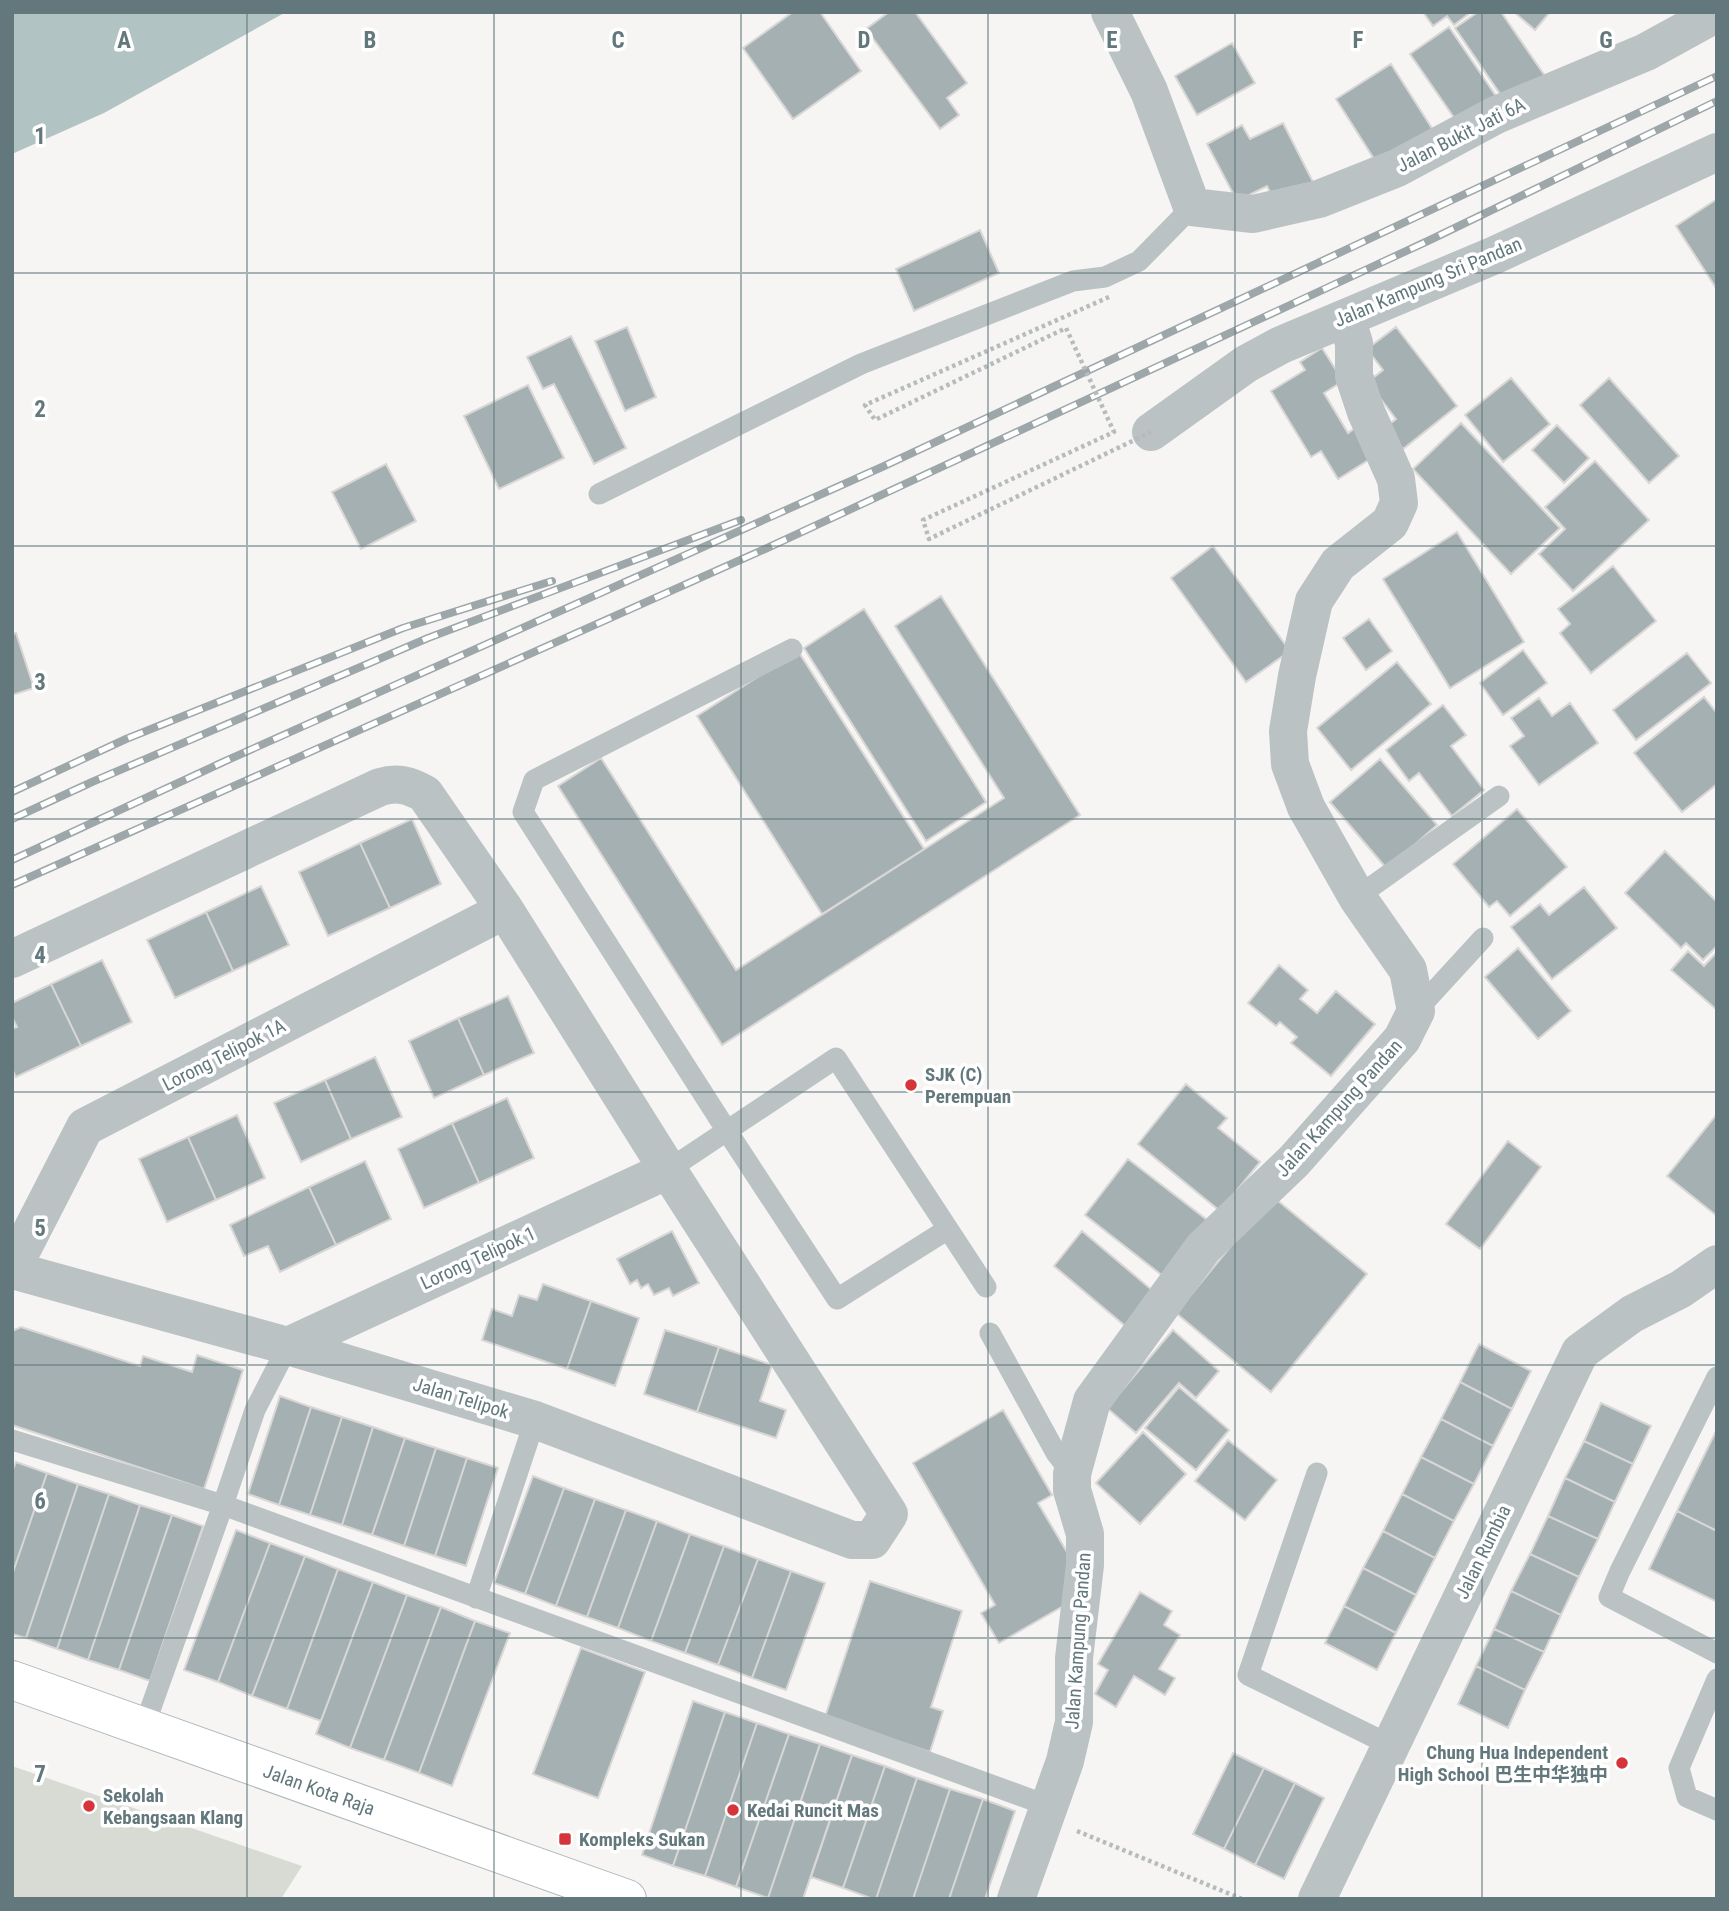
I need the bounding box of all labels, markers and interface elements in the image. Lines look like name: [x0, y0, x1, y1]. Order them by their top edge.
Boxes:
text: A: [117, 27, 131, 54]
text: B: [364, 27, 376, 54]
text: C: [611, 27, 625, 54]
text: D: [858, 27, 871, 54]
text: E: [1106, 27, 1118, 54]
text: F: [1353, 27, 1364, 54]
text: G: [1599, 27, 1613, 54]
street label: Jalan Bukit Jati 6A: [1393, 93, 1529, 177]
text: 1: [34, 123, 46, 150]
street label: Jalan Kampung Sri Pandan: [1331, 232, 1525, 332]
text: 2: [34, 396, 46, 423]
text: 3: [34, 669, 46, 696]
text: 4: [34, 942, 46, 969]
street label: Lorong Telipok 1A: [159, 1014, 289, 1096]
street label: Jalan Kampung Pandan: [1271, 1035, 1407, 1181]
place label: SJK (C) Perempuan: [925, 1063, 1011, 1108]
marker: SJK (C) Perempuan: [903, 1077, 919, 1093]
text: 5: [34, 1215, 46, 1242]
street label: Lorong Telipok 1: [417, 1221, 539, 1295]
street label: Jalan Telipok: [410, 1373, 512, 1424]
text: 6: [34, 1488, 46, 1515]
street label: Jalan Rumbia: [1450, 1501, 1516, 1603]
street label: Jalan Kampung Pandan: [1060, 1552, 1096, 1730]
place label: Chung Hua Independent High School 巴生中华独中: [1398, 1741, 1608, 1786]
marker: Chung Hua Independent High School 巴生中华独中: [1614, 1755, 1630, 1771]
street label: Jalan Kota Raja: [260, 1759, 378, 1820]
text: 7: [34, 1761, 46, 1788]
place label: Sekolah Kebangsaan Klang: [103, 1784, 243, 1829]
marker: Sekolah Kebangsaan Klang: [81, 1798, 97, 1814]
place label: Kedai Runcit Mas: [747, 1799, 879, 1822]
marker: Kedai Runcit Mas: [725, 1802, 741, 1818]
place label: Kompleks Sukan: [579, 1828, 705, 1851]
marker: Kompleks Sukan: [557, 1831, 573, 1847]

